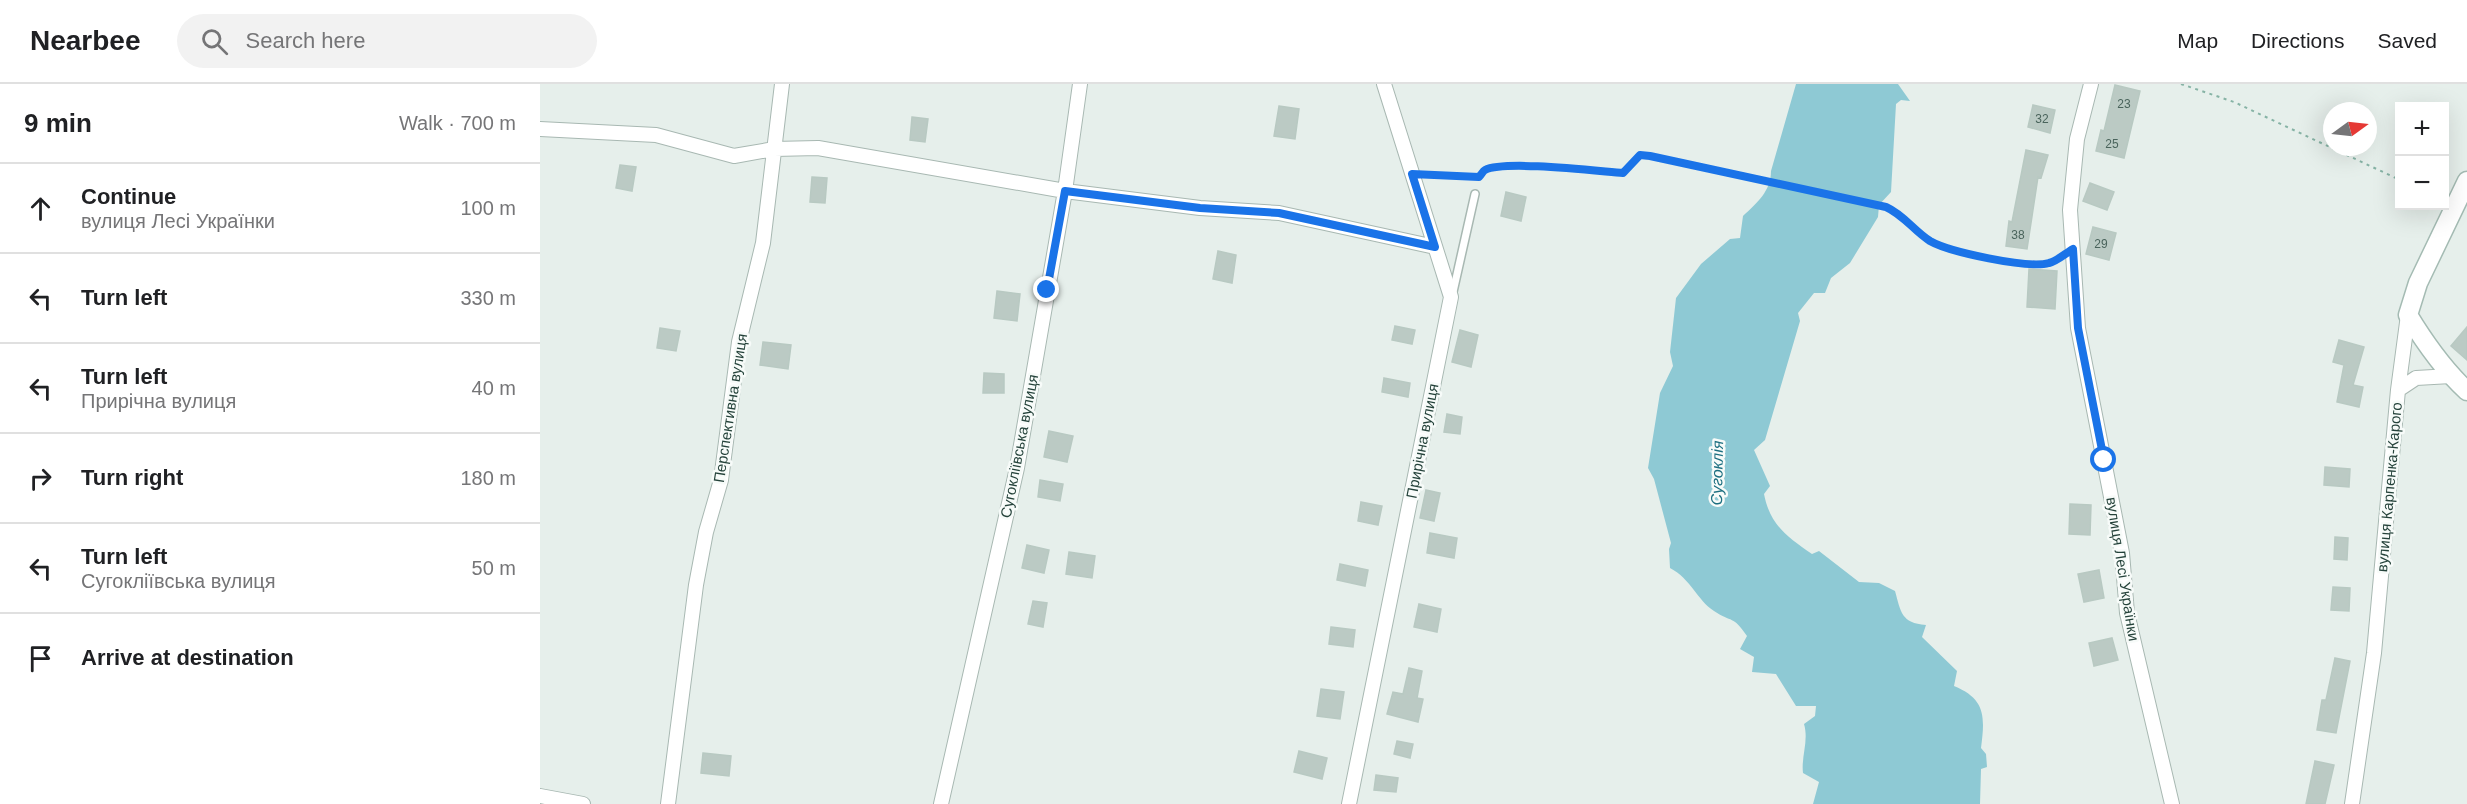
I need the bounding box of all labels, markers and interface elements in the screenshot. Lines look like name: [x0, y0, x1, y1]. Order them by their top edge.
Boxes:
search box: [177, 14, 597, 68]
text: Nearbee: [30, 25, 141, 56]
icon: search: [198, 25, 231, 58]
text: Search here: [246, 28, 365, 53]
text: Map: [2177, 29, 2218, 52]
text: Directions: [2251, 29, 2344, 52]
text: Saved: [2377, 29, 2437, 52]
house number: 23: [2117, 97, 2131, 111]
north arrow: [2323, 102, 2377, 156]
map controls: [2395, 102, 2449, 210]
button: +: [2395, 102, 2449, 156]
text: 9 min: [24, 108, 92, 138]
text: Walk · 700 m: [399, 112, 516, 134]
house number: 32: [2035, 112, 2049, 126]
house number: 25: [2105, 137, 2119, 151]
button: −: [2395, 156, 2449, 210]
text: Continue: [81, 184, 176, 209]
icon: ahead: [24, 192, 57, 225]
text: 100 m: [460, 197, 516, 219]
text: вулиця Лесі Українки: [81, 210, 275, 232]
house number: 38: [2011, 228, 2025, 242]
house number: 29: [2094, 237, 2108, 251]
route end: [1033, 276, 1059, 302]
icon: left: [24, 282, 57, 315]
text: Turn left: [81, 285, 167, 310]
text: 330 m: [460, 287, 516, 309]
street label: Перспективна вулиця: [710, 332, 750, 484]
text: Turn left: [81, 364, 167, 389]
icon: left: [24, 372, 57, 405]
street label: Сугокліївська вулиця: [997, 373, 1041, 519]
text: 40 m: [472, 377, 516, 399]
street label: Прирічна вулиця: [1403, 382, 1441, 500]
text: Прирічна вулиця: [81, 390, 236, 412]
street label: вулиця Карпенка-Карого: [2373, 401, 2405, 573]
water label: Сугоклія: [1708, 440, 1726, 505]
route start: [2090, 446, 2116, 472]
icon: right: [24, 462, 57, 495]
text: Turn right: [81, 465, 183, 490]
text: 180 m: [460, 467, 516, 489]
street label: вулиця Лесі Українки: [2103, 496, 2143, 642]
text: Turn left: [81, 544, 167, 569]
icon: left: [24, 552, 57, 585]
text: 50 m: [472, 557, 516, 579]
text: Сугокліївська вулиця: [81, 570, 276, 592]
icon: arrive: [24, 642, 57, 675]
text: Arrive at destination: [81, 645, 294, 670]

